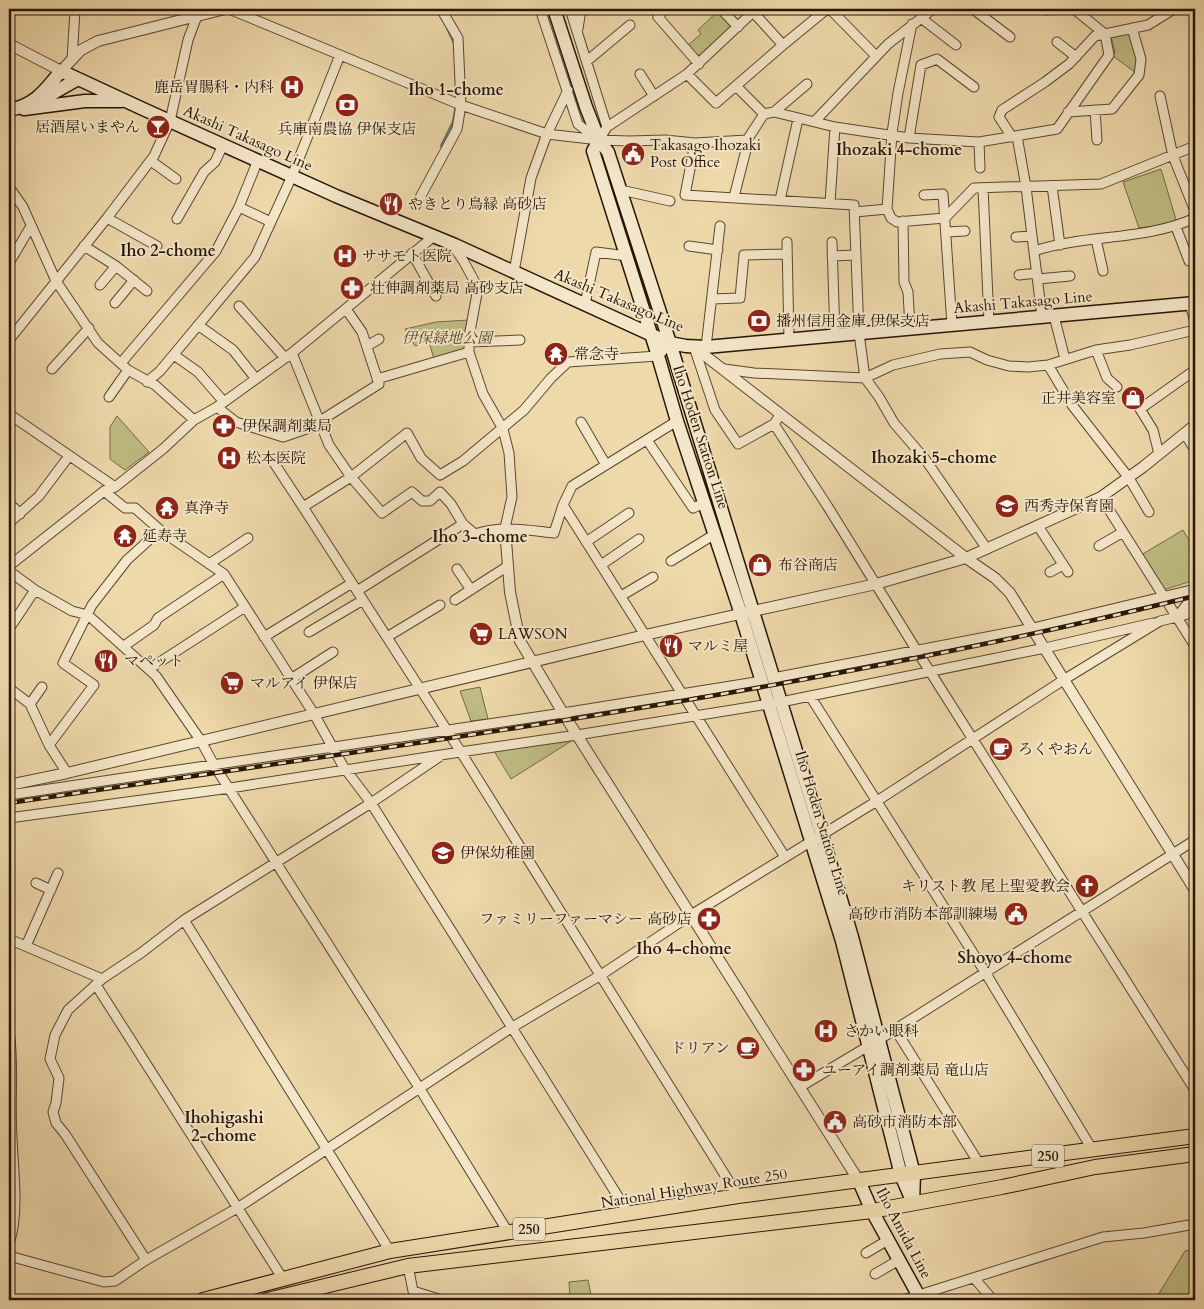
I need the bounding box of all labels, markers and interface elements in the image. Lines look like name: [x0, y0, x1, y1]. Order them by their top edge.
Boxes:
hospital icon: 鹿岳胃腸科・内科: [279, 74, 305, 100]
place label: 鹿岳胃腸科・内科: [154, 77, 274, 97]
district label: Iho 1-chome: [408, 79, 504, 101]
bank icon: 兵庫南農協 伊保支店: [334, 92, 360, 118]
street label: Akashi Takasago Line: [180, 101, 316, 176]
bar icon: 居酒屋いまやん: [145, 114, 171, 140]
place label: 居酒屋いまやん: [35, 117, 140, 137]
place label: 兵庫南農協 伊保支店: [277, 119, 417, 139]
place label: Takasago Ihozaki Post Office: [650, 135, 761, 172]
district label: Ihozaki 4-chome: [836, 139, 962, 161]
public building icon: Takasago Ihozaki Post Office: [620, 141, 646, 167]
restaurant icon: やきとり鳥縁 高砂店: [378, 191, 404, 217]
place label: やきとり鳥縁 高砂店: [408, 194, 547, 214]
district label: Iho 2-chome: [120, 240, 216, 262]
hospital icon: ササモト医院: [332, 243, 358, 269]
place label: ササモト医院: [362, 246, 452, 266]
street label: Akashi Takasago Line: [551, 264, 687, 337]
pharmacy icon: 壮伸調剤薬局 高砂支店: [339, 275, 365, 301]
place label: 壮伸調剤薬局 高砂支店: [370, 278, 524, 298]
street label: Akashi Takasago Line: [953, 286, 1093, 318]
bank icon: 播州信用金庫 伊保支店: [746, 308, 772, 334]
place label: 播州信用金庫 伊保支店: [776, 311, 930, 331]
park label: 伊保緑地公園: [402, 328, 495, 348]
temple icon: 常念寺: [543, 341, 569, 367]
place label: 常念寺: [574, 344, 619, 364]
street label: Iho Hoden Station Line: [668, 362, 734, 512]
shop icon: 正井美容室: [1120, 385, 1146, 411]
place label: 正井美容室: [1041, 388, 1116, 408]
pharmacy icon: 伊保調剤薬局: [211, 413, 237, 439]
place label: 伊保調剤薬局: [242, 416, 332, 436]
hospital icon: 松本医院: [216, 445, 242, 471]
district label: Ihozaki 5-chome: [871, 447, 997, 469]
place label: 松本医院: [246, 448, 306, 468]
school or university icon: 西秀寺保育園: [994, 493, 1020, 519]
temple icon: 真浄寺: [154, 495, 180, 521]
place label: 西秀寺保育園: [1024, 496, 1114, 516]
place label: 真浄寺: [184, 498, 229, 518]
temple icon: 延寿寺: [112, 523, 138, 549]
place label: 延寿寺: [142, 526, 187, 546]
district label: Iho 3-chome: [432, 526, 528, 548]
shop icon: 布谷商店: [747, 552, 773, 578]
place label: 布谷商店: [778, 555, 838, 575]
supermarket icon: LAWSON: [468, 621, 494, 647]
place label: LAWSON: [498, 624, 568, 644]
restaurant icon: マルミ屋: [658, 633, 684, 659]
place label: マルミ屋: [688, 636, 748, 656]
restaurant icon: マペット: [93, 648, 119, 674]
place label: マペット: [124, 651, 184, 671]
supermarket icon: マルアイ 伊保店: [219, 670, 245, 696]
place label: マルアイ 伊保店: [250, 673, 358, 693]
cafe icon: ろくやおん: [988, 736, 1014, 762]
place label: ろくやおん: [1018, 739, 1093, 759]
street label: Iho Hoden Station Line: [790, 748, 854, 898]
school or university icon: 伊保幼稚園: [430, 840, 456, 866]
place label: 伊保幼稚園: [460, 843, 535, 863]
church icon: キリスト教 尾上聖愛教会: [1074, 873, 1100, 899]
place label: キリスト教 尾上聖愛教会: [901, 876, 1070, 896]
public building icon: 高砂市消防本部訓練場: [1003, 901, 1029, 927]
place label: 高砂市消防本部訓練場: [848, 904, 998, 924]
pharmacy icon: ファミリーファーマシー 高砂店: [696, 906, 722, 932]
place label: ファミリーファーマシー 高砂店: [479, 909, 692, 929]
district label: Iho 4-chome: [636, 938, 732, 960]
district label: Shoyo 4-chome: [958, 947, 1072, 969]
hospital icon: さかい眼科: [813, 1018, 839, 1044]
place label: さかい眼科: [844, 1021, 919, 1041]
cafe icon: ドリアン: [735, 1035, 761, 1061]
place label: ドリアン: [671, 1038, 730, 1058]
pharmacy icon: ユーアイ調剤薬局 竜山店: [791, 1057, 817, 1083]
place label: ユーアイ調剤薬局 竜山店: [822, 1060, 989, 1080]
district label: Ihohigashi 2-chome: [184, 1107, 264, 1147]
public building icon: 高砂市消防本部: [822, 1109, 848, 1135]
place label: 高砂市消防本部: [852, 1112, 957, 1132]
road number: 250: [1032, 1144, 1064, 1168]
street label: National Highway Route 250: [599, 1163, 789, 1213]
street label: Iho Amida Line: [872, 1184, 936, 1282]
road number: 250: [513, 1218, 545, 1240]

